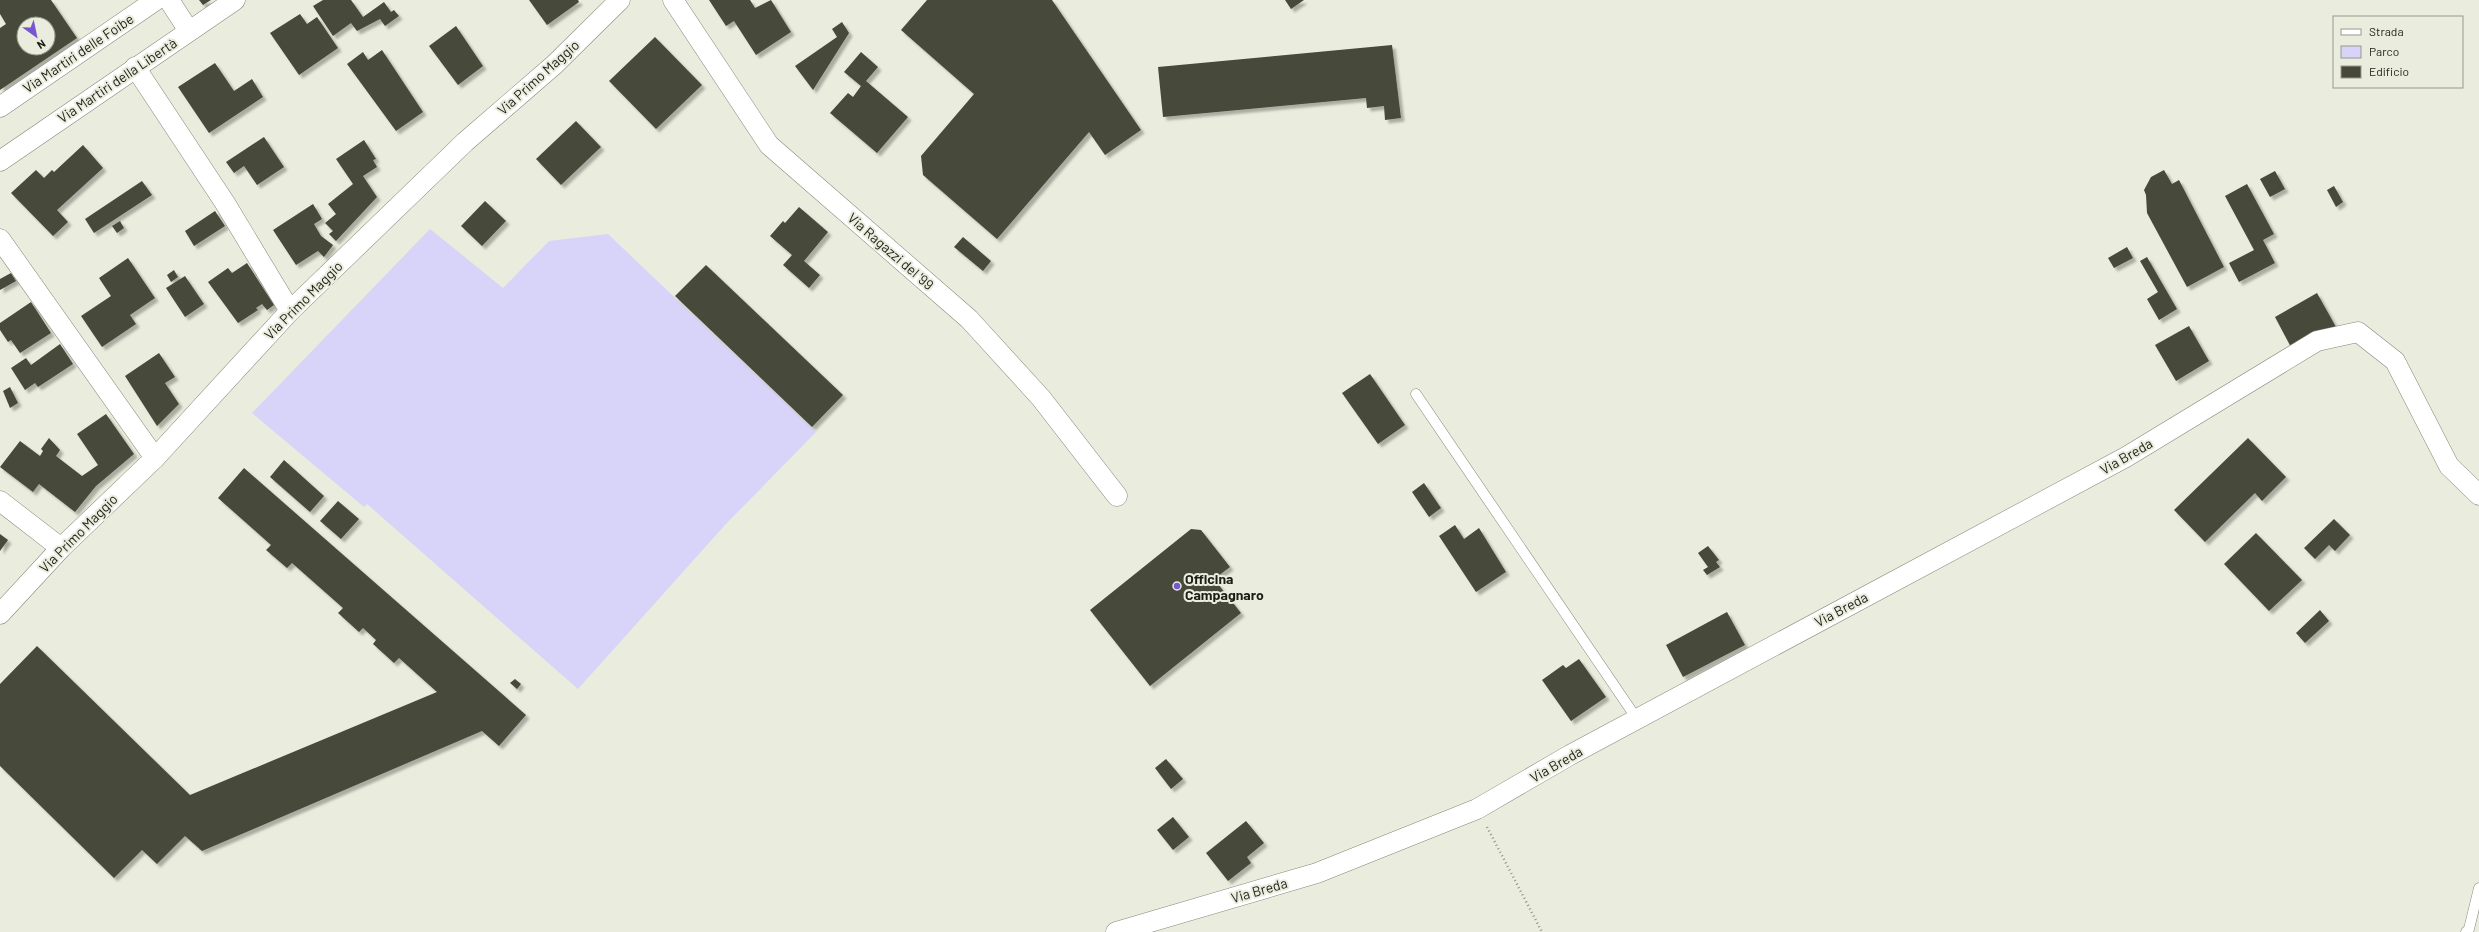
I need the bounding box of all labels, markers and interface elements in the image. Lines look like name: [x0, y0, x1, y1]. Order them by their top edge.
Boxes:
street label: Via Martiri delle Foibe: [19, 10, 137, 96]
north arrow: [16, 16, 56, 56]
legend: [2333, 16, 2463, 88]
text: Strada: [2369, 24, 2404, 38]
street label: Via Martiri della Libertà: [54, 34, 180, 126]
street label: Via Primo Maggio: [494, 36, 582, 118]
text: N: [35, 37, 48, 52]
text: Parco: [2369, 44, 2399, 58]
text: Edificio: [2369, 64, 2409, 78]
street label: Via Ragazzi del '99: [844, 209, 938, 293]
street label: Via Primo Maggio: [260, 257, 346, 343]
street label: Via Breda: [2097, 434, 2155, 478]
street label: Via Primo Maggio: [35, 490, 121, 576]
place label: Officina Campagnaro: [1185, 570, 1264, 603]
marker: Officina Campagnaro: [1172, 581, 1182, 591]
street label: Via Breda: [1811, 588, 1871, 630]
street label: Via Breda: [1527, 742, 1585, 786]
street label: Via Breda: [1229, 874, 1289, 906]

